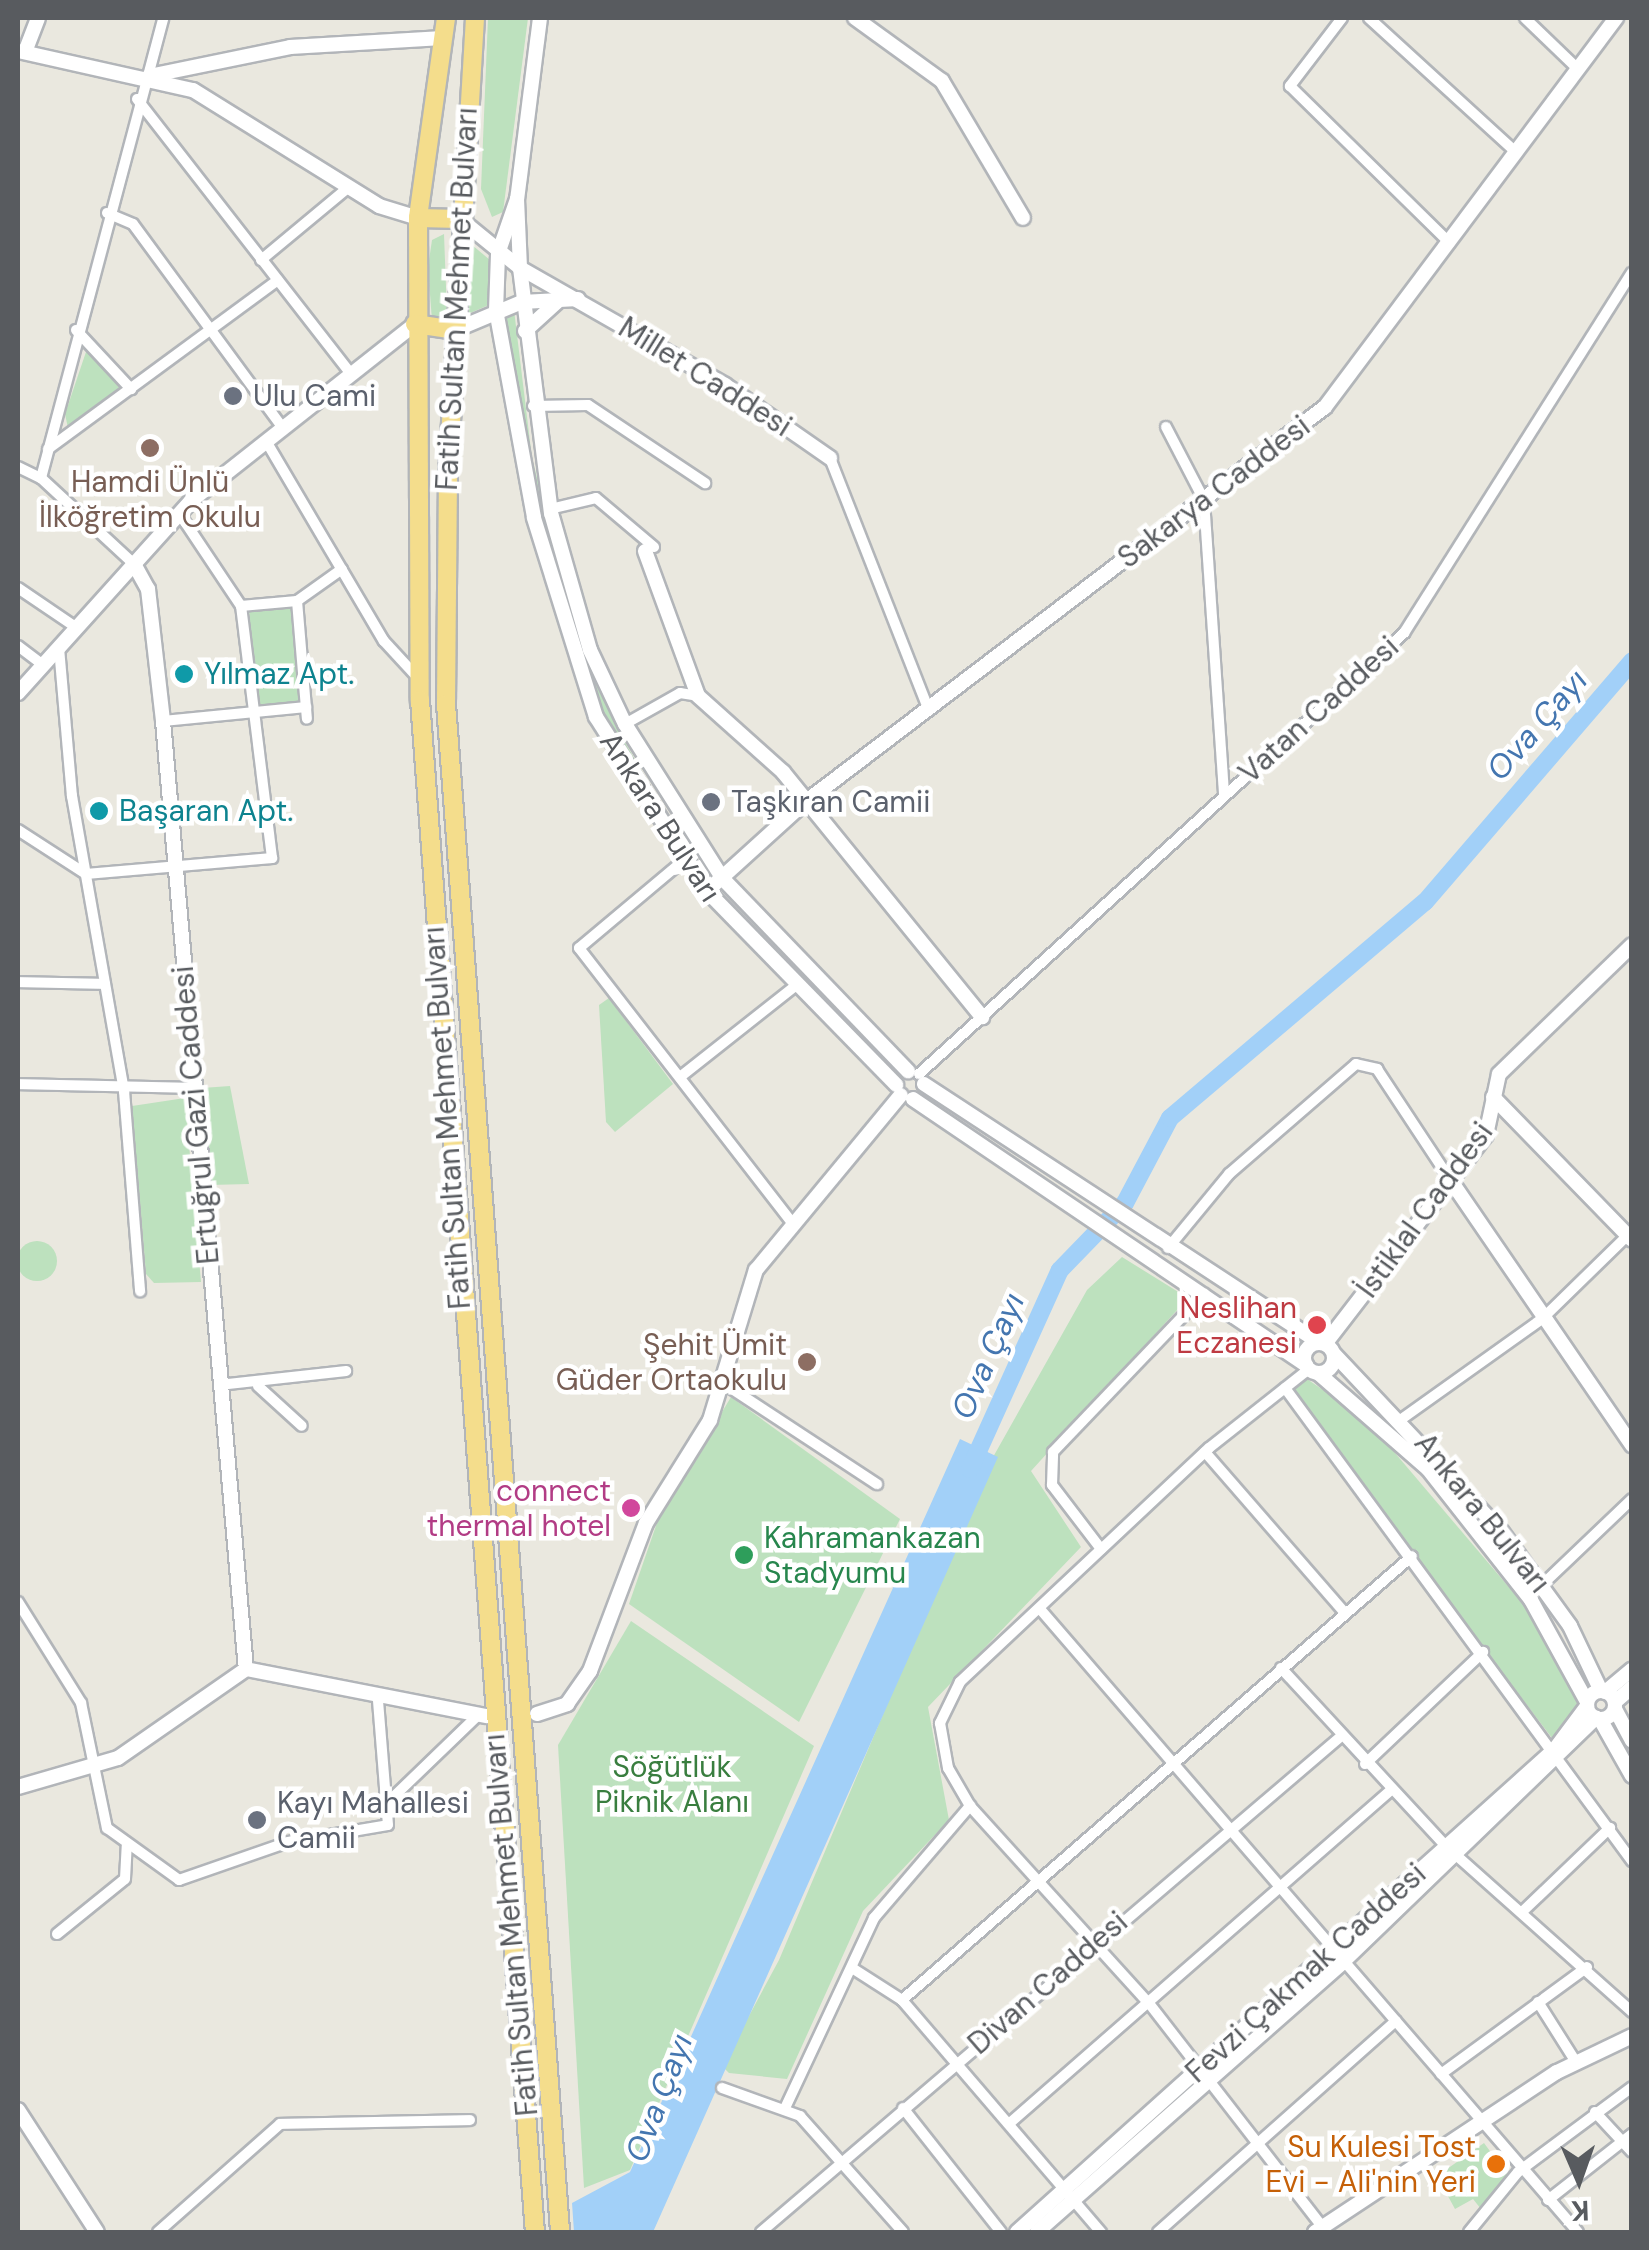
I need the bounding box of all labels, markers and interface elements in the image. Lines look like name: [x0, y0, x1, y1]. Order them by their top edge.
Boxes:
street label: Fatih Sultan Mehmet Bulvarı: [429, 107, 485, 491]
street label: Millet Caddesi: [612, 310, 798, 444]
place label: Ulu Cami: [253, 378, 376, 414]
marker: Ulu Cami: [222, 385, 244, 407]
street label: Sakarya Caddesi: [1111, 408, 1317, 576]
marker: Hamdi Ünlü İlköğretim Okulu: [139, 437, 161, 459]
place label: Hamdi Ünlü İlköğretim Okulu: [39, 464, 261, 534]
street label: Vatan Caddesi: [1232, 629, 1406, 791]
place label: Yılmaz Apt.: [204, 656, 354, 692]
water label: Ova Çayı: [1479, 662, 1595, 788]
marker: Yılmaz Apt.: [173, 663, 195, 685]
street label: Ankara Bulvarı: [592, 725, 728, 909]
place label: Taşkıran Camii: [731, 784, 930, 820]
marker: Taşkıran Camii: [700, 791, 722, 813]
place label: Başaran Apt.: [119, 793, 293, 829]
marker: Başaran Apt.: [88, 800, 110, 822]
street label: Fatih Sultan Mehmet Bulvarı: [416, 926, 478, 1310]
street label: Ertuğrul Gazi Caddesi: [165, 964, 227, 1266]
street label: İstiklal Caddesi: [1349, 1115, 1501, 1305]
water label: Ova Çayı: [943, 1287, 1033, 1425]
place label: Neslihan Eczanesi: [1176, 1290, 1297, 1360]
marker: Neslihan Eczanesi: [1306, 1314, 1328, 1336]
place label: Şehit Ümit Güder Ortaokulu: [556, 1327, 787, 1398]
marker: Şehit Ümit Güder Ortaokulu: [796, 1351, 818, 1373]
street label: Ankara Bulvarı: [1407, 1426, 1557, 1600]
place label: connect thermal hotel: [427, 1473, 611, 1544]
marker: connect thermal hotel: [620, 1497, 642, 1519]
place label: Kahramankazan Stadyumu: [764, 1520, 981, 1590]
marker: Kahramankazan Stadyumu: [733, 1544, 755, 1566]
street label: Fatih Sultan Mehmet Bulvarı: [476, 1732, 546, 2118]
park label: Söğütlük Piknik Alanı: [595, 1749, 749, 1820]
place label: Kayı Mahallesi Camii: [277, 1785, 469, 1856]
marker: Kayı Mahallesi Camii: [246, 1809, 268, 1831]
street label: Fevzi Çakmak Caddesi: [1179, 1856, 1433, 2090]
street label: Divan Caddesi: [961, 1904, 1135, 2062]
water label: Ova Çayı: [617, 2029, 701, 2167]
place label: Su Kulesi Tost Evi - Ali'nin Yeri: [1266, 2129, 1476, 2200]
north arrow: [1529, 2130, 1629, 2230]
marker: Su Kulesi Tost Evi - Ali'nin Yeri: [1485, 2153, 1507, 2175]
text: K: [1570, 2192, 1590, 2229]

